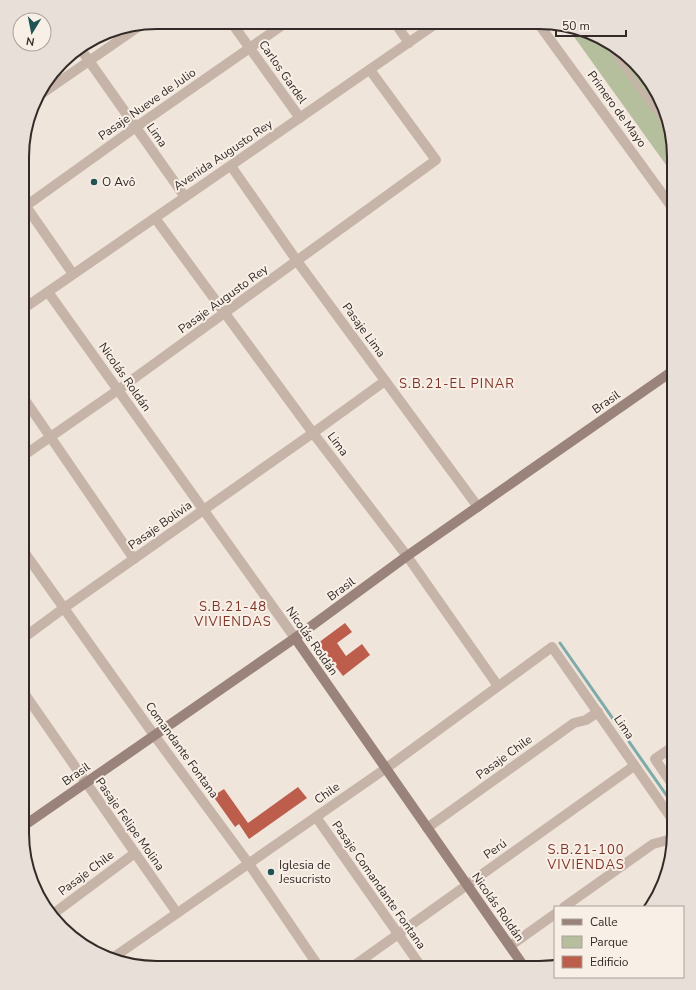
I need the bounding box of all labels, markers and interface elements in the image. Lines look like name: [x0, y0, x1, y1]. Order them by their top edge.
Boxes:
north arrow: [12, 12, 52, 52]
scale bar: [556, 12, 626, 38]
text: 50 m: [562, 18, 590, 34]
text: N: [25, 33, 36, 49]
street label: Carlos Gardel: [255, 37, 311, 107]
street label: Pasaje Nueve de Julio: [95, 64, 199, 144]
street label: Primero de Mayo: [584, 68, 650, 151]
street label: Avenida Augusto Rey: [170, 115, 276, 194]
street label: Lima: [143, 120, 171, 150]
place label: O Avô: [102, 174, 136, 190]
marker: O Avô: [89, 177, 99, 187]
street label: Pasaje Augusto Rey: [175, 261, 272, 337]
street label: Pasaje Lima: [339, 299, 389, 361]
street label: Nicolás Roldán: [95, 339, 155, 415]
district label: S.B.21-EL PINAR: [399, 375, 515, 393]
street label: Brasil: [589, 386, 624, 417]
street label: Lima: [324, 429, 352, 459]
street label: Pasaje Bolivia: [125, 497, 195, 553]
street label: Brasil: [324, 573, 359, 605]
district label: S.B.21-48 VIVIENDAS: [193, 598, 272, 631]
street label: Nicolás Roldán: [282, 603, 342, 679]
street label: Comandante Fontana: [142, 699, 222, 801]
street label: Lima: [610, 712, 638, 742]
street label: Pasaje Chile: [473, 731, 535, 783]
street label: Brasil: [59, 758, 94, 789]
street label: Pasaje Felipe Molina: [92, 774, 168, 874]
street label: Chile: [311, 779, 343, 807]
street label: Pasaje Comandante Fontana: [329, 818, 429, 952]
street label: Perú: [480, 835, 510, 863]
district label: S.B.21-100 VIVIENDAS: [546, 841, 625, 874]
street label: Pasaje Chile: [55, 847, 117, 899]
place label: Iglesia de Jesucristo: [278, 857, 331, 887]
marker: Iglesia de Jesucristo: [266, 867, 276, 877]
street label: Nicolás Roldán: [468, 869, 528, 945]
legend: [554, 906, 684, 978]
text: Calle: [590, 914, 618, 930]
text: Parque: [590, 934, 628, 950]
text: Edificio: [590, 954, 629, 970]

